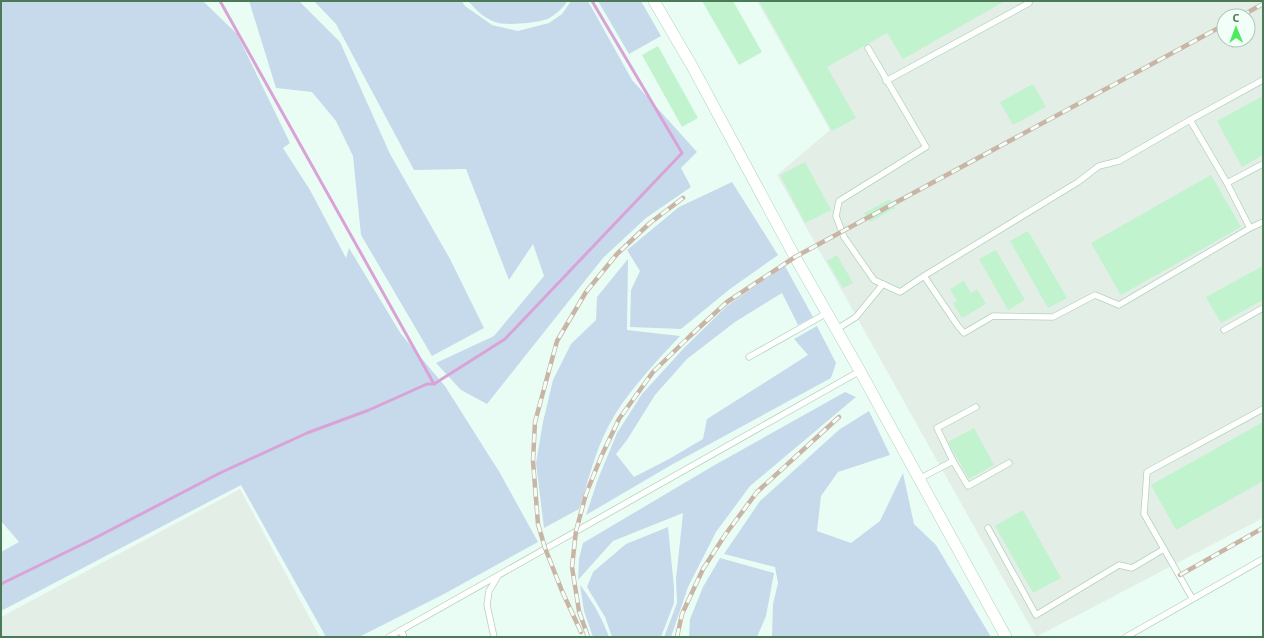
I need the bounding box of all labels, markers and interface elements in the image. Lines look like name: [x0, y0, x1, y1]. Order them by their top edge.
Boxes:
north arrow: [1216, 8, 1256, 48]
text: С: [1232, 10, 1239, 25]

